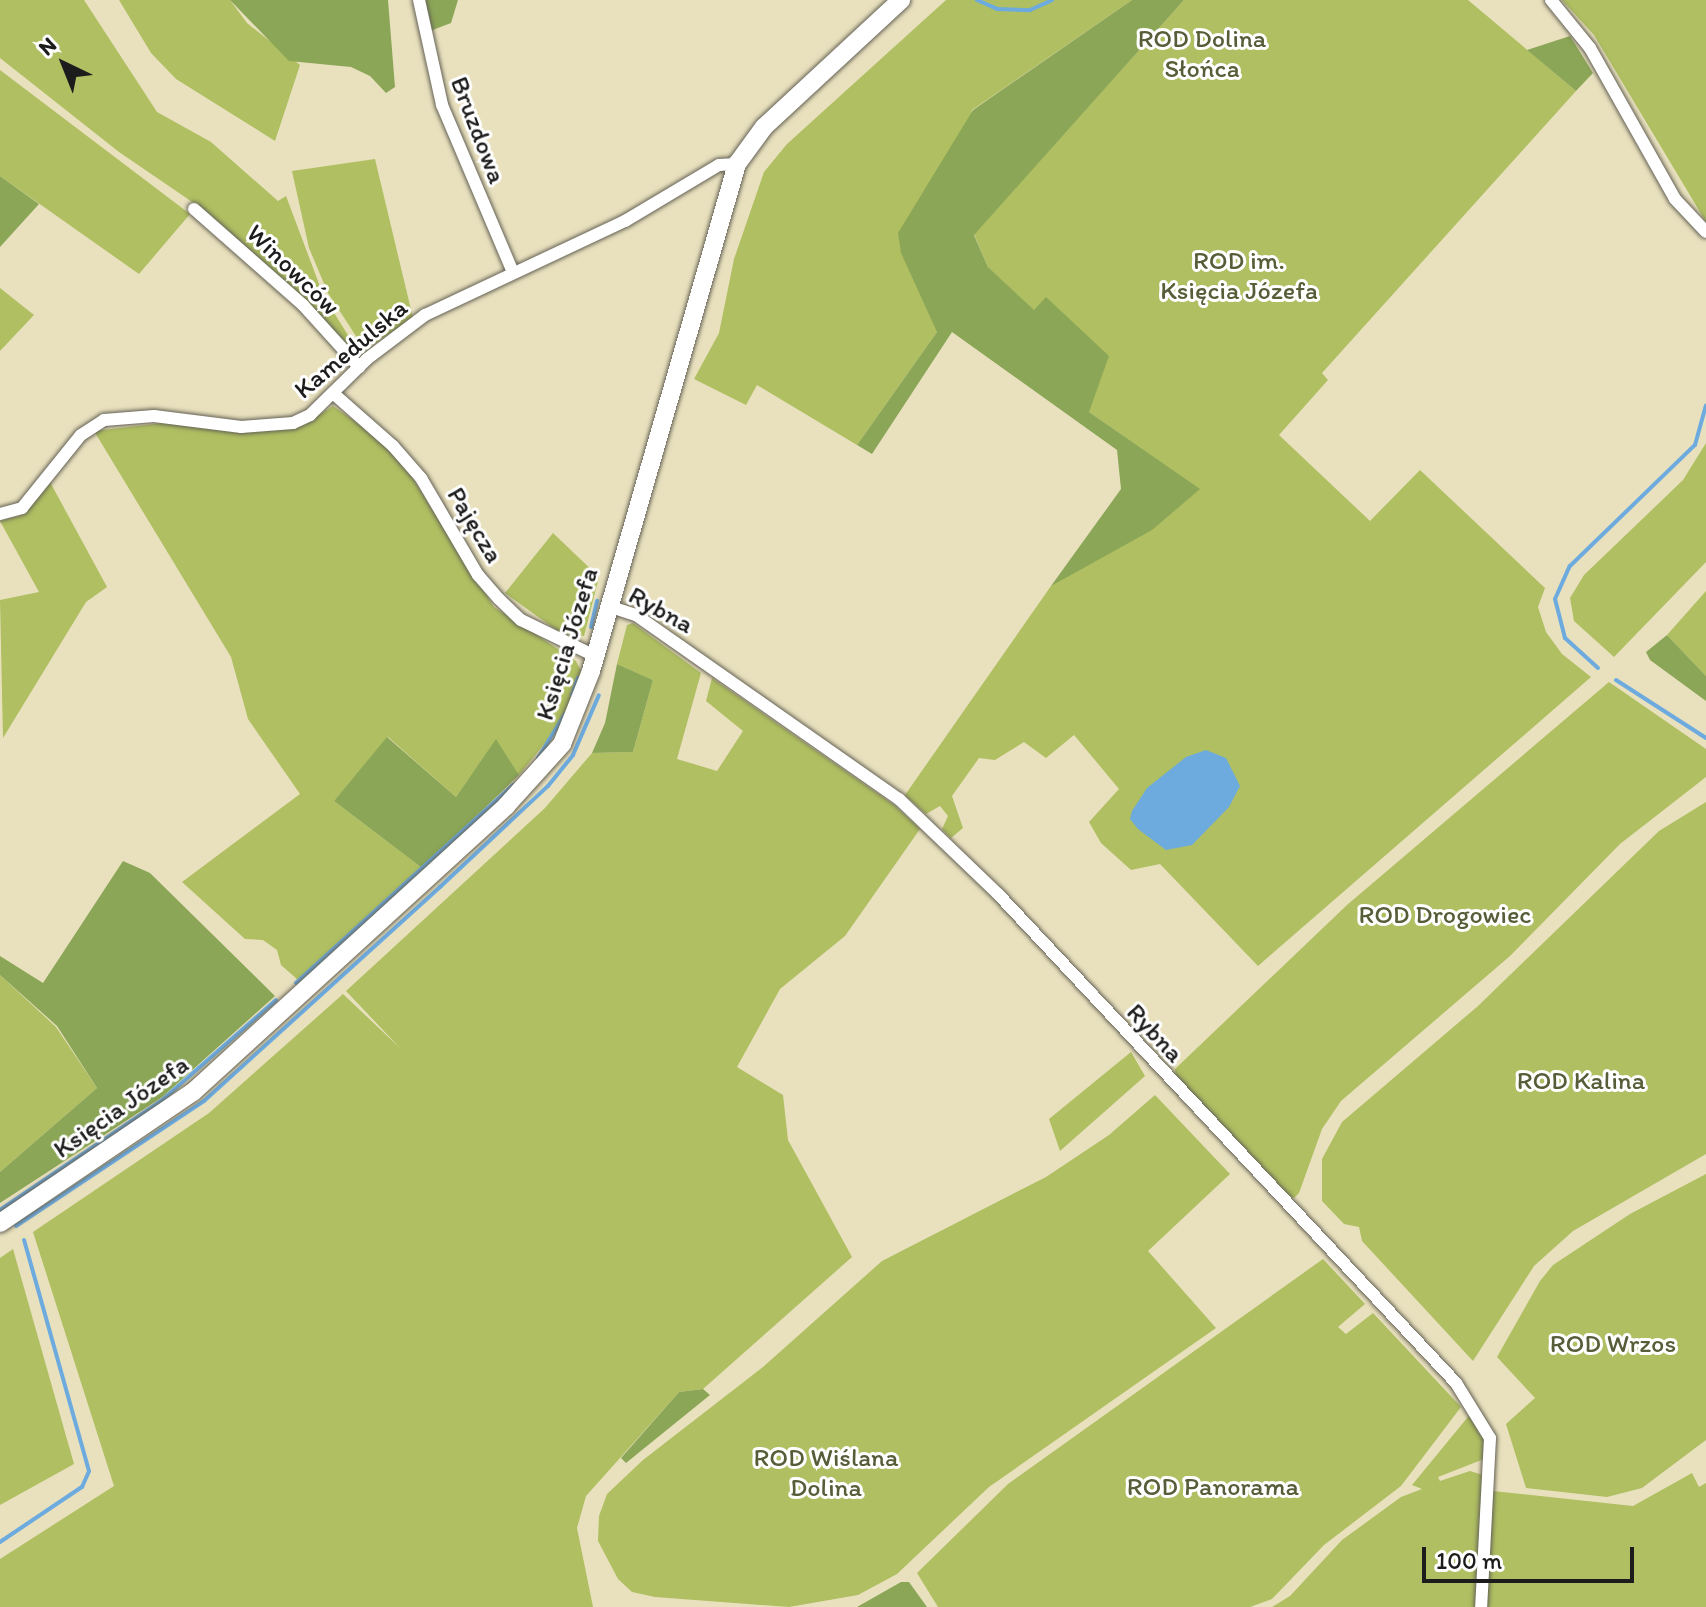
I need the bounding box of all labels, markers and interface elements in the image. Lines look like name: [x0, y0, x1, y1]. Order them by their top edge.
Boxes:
park label: ROD Dolina Słońca: [1138, 23, 1266, 84]
north arrow: [24, 24, 104, 104]
text: N: [33, 31, 62, 61]
street label: Bruzdowa: [443, 72, 513, 188]
street label: Winowców: [240, 218, 346, 322]
park label: ROD im. Księcia Józefa: [1160, 245, 1318, 306]
street label: Kamedulska: [288, 293, 414, 405]
street label: Pajęcza: [440, 481, 510, 569]
street label: Księcia Józefa: [529, 564, 605, 724]
street label: Rybna: [623, 580, 699, 640]
park label: ROD Drogowiec: [1358, 899, 1532, 931]
street label: Rybna: [1120, 997, 1190, 1069]
street label: Księcia Józefa: [48, 1049, 194, 1165]
park label: ROD Kalina: [1517, 1065, 1645, 1097]
park label: ROD Wrzos: [1550, 1328, 1676, 1360]
park label: ROD Wiślana Dolina: [754, 1442, 898, 1504]
park label: ROD Panorama: [1127, 1471, 1299, 1503]
scale bar: [1426, 1531, 1638, 1581]
text: 100 m: [1436, 1546, 1502, 1575]

